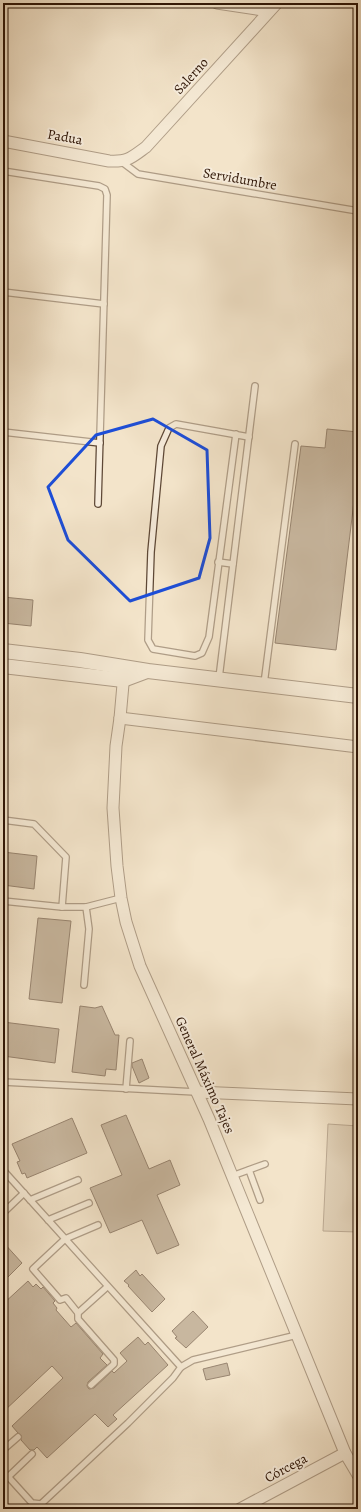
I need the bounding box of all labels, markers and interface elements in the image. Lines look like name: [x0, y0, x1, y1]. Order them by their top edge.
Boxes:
street label: Salerno: [169, 54, 213, 98]
street label: Padua: [46, 125, 85, 150]
street label: Servidumbre: [202, 163, 278, 195]
street label: General Máximo Tajes: [171, 1013, 239, 1137]
street label: Córcega: [261, 1449, 311, 1487]

